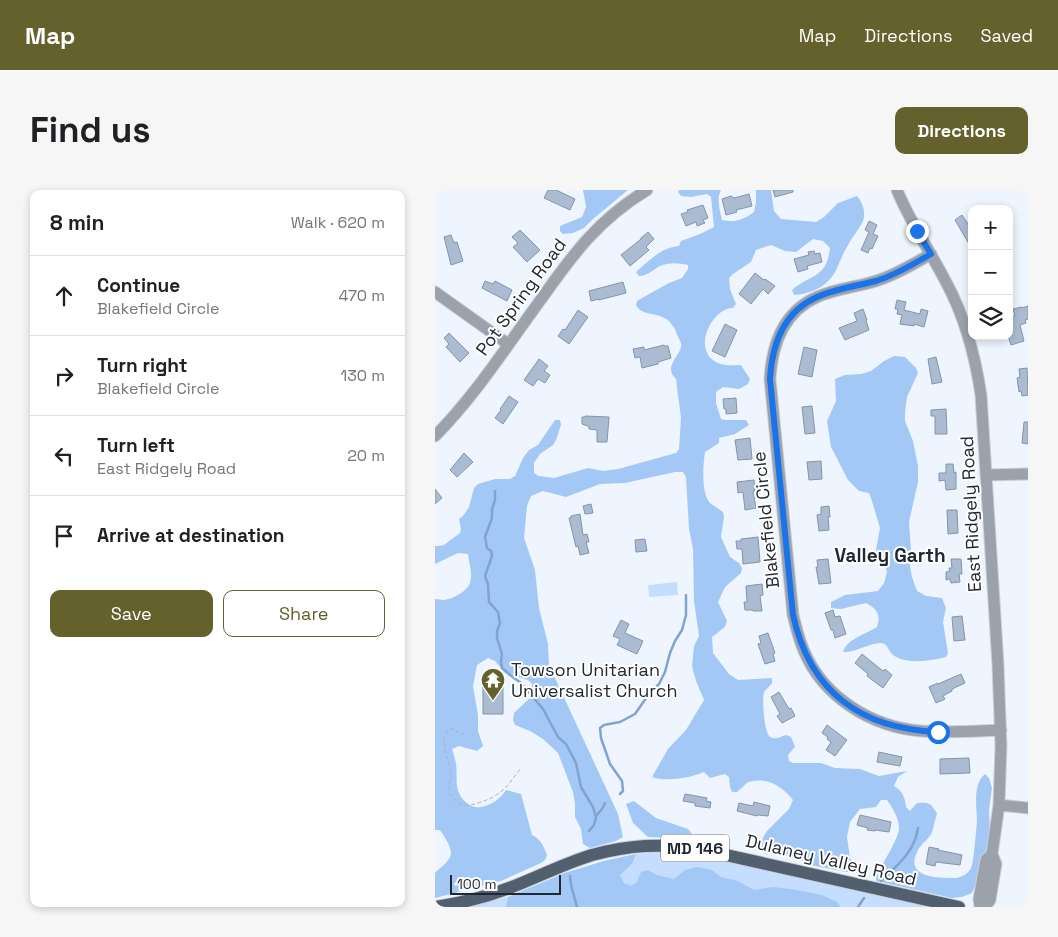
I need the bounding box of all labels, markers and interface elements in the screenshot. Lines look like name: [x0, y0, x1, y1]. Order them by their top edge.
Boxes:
text: Map: [25, 20, 75, 51]
text: Map: [799, 24, 836, 47]
text: Directions: [864, 24, 953, 47]
text: Saved: [981, 24, 1033, 47]
button: Directions: [895, 107, 1028, 154]
text: Find us: [30, 108, 151, 152]
map controls: [968, 205, 1013, 340]
button: +: [968, 205, 1013, 250]
text: 8 min: [50, 209, 104, 236]
text: Walk · 620 m: [291, 212, 385, 233]
route end: [906, 220, 929, 243]
street label: Pot Spring Road: [470, 234, 571, 360]
button: −: [968, 250, 1013, 295]
text: Continue: [97, 273, 180, 298]
icon: ahead: [50, 282, 78, 310]
text: 470 m: [338, 285, 385, 306]
button: layers: [968, 295, 1013, 340]
text: Blakefield Circle: [97, 298, 219, 319]
text: Turn right: [97, 353, 187, 378]
icon: right: [50, 362, 78, 390]
text: 130 m: [341, 365, 385, 386]
text: Blakefield Circle: [97, 378, 219, 399]
text: Turn left: [97, 433, 175, 458]
street label: East Ridgely Road: [955, 435, 986, 593]
icon: left: [50, 442, 78, 470]
text: 20 m: [347, 445, 385, 466]
street label: Blakefield Circle: [747, 450, 784, 590]
text: East Ridgely Road: [97, 458, 236, 479]
icon: arrive: [50, 522, 78, 550]
text: Arrive at destination: [97, 523, 285, 548]
district label: Valley Garth: [834, 543, 946, 568]
button: Save: [50, 590, 213, 637]
button: Share: [223, 590, 385, 637]
place label: Towson Unitarian Universalist Church: [511, 658, 678, 702]
temple icon: Towson Unitarian Universalist Church: [480, 667, 506, 701]
route start: [927, 721, 950, 744]
street label: Dulaney Valley Road: [743, 829, 919, 890]
road number: MD 146: [661, 834, 729, 861]
scale bar: [450, 872, 561, 895]
text: 100 m: [457, 875, 496, 893]

